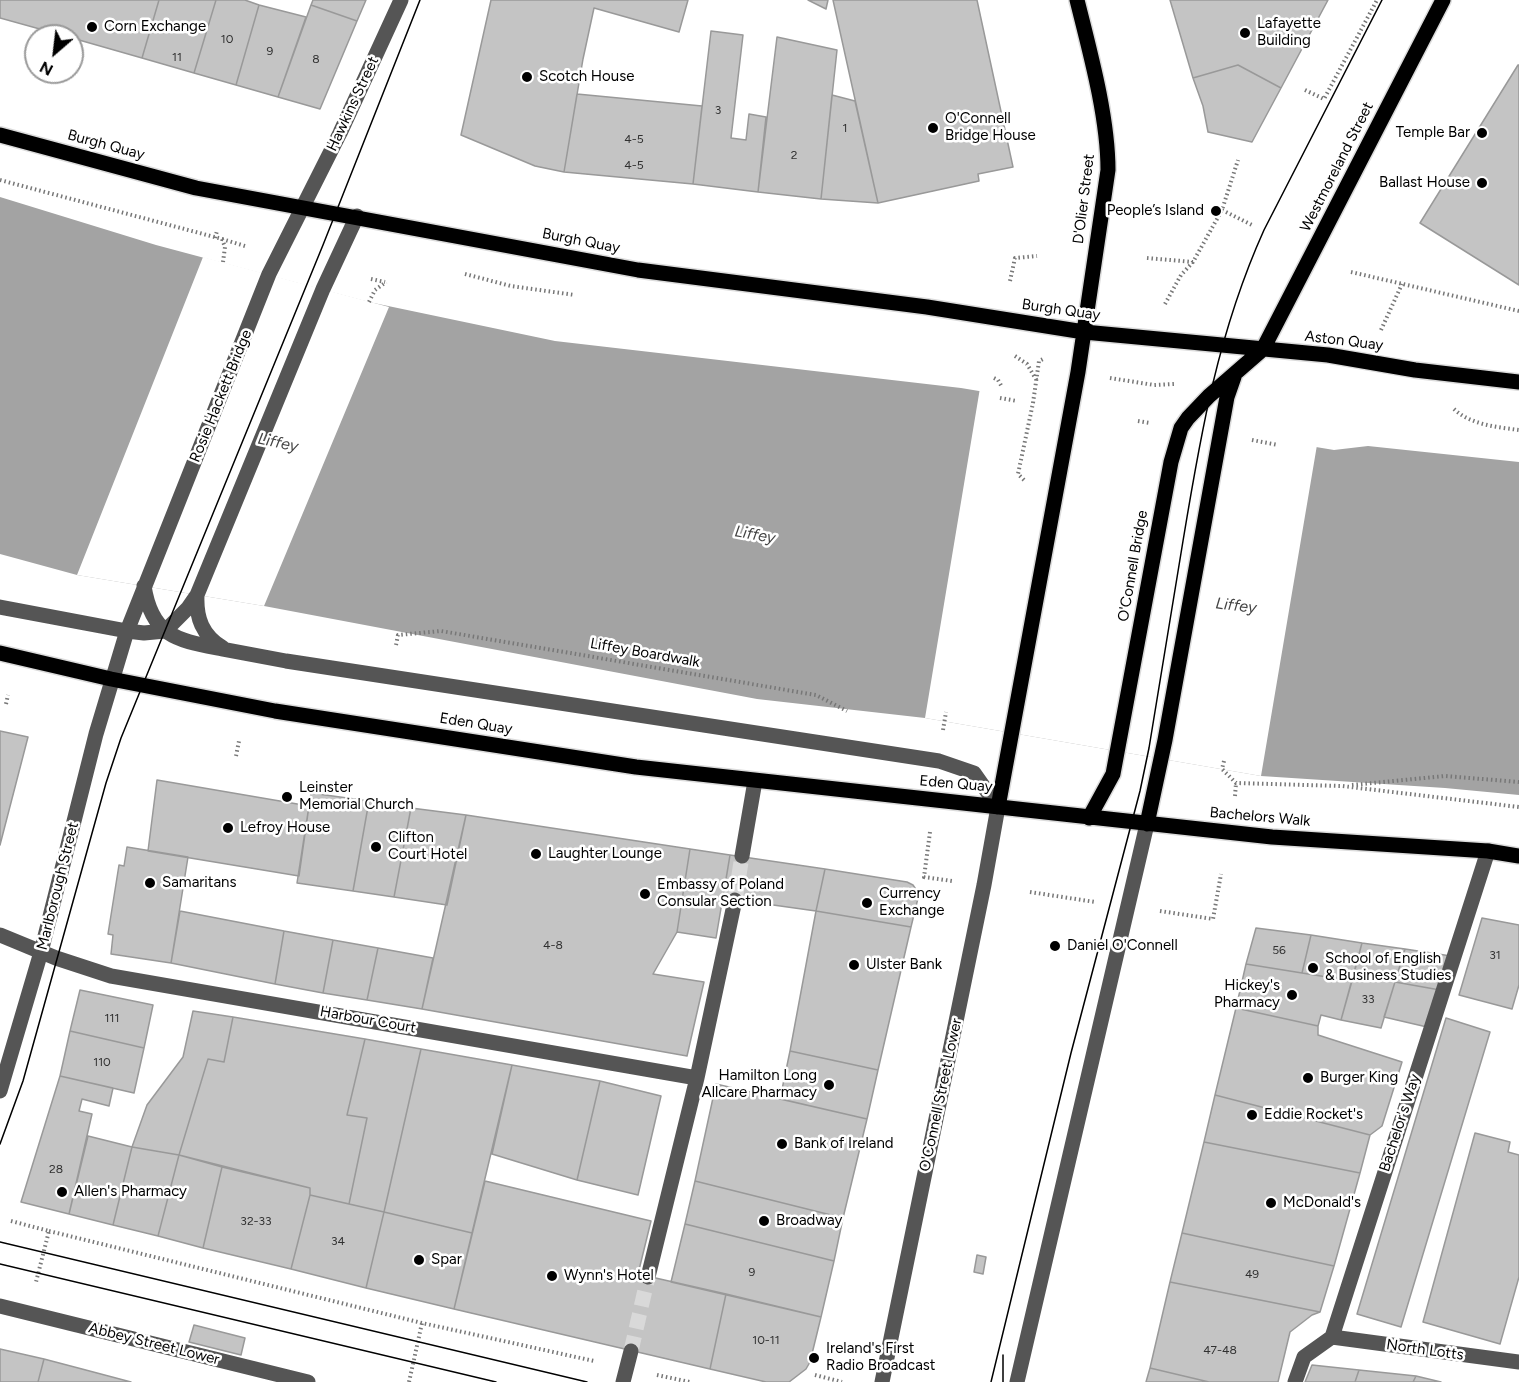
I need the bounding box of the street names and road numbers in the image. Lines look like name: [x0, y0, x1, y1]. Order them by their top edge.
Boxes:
street label: Hawkins Street: [323, 54, 383, 154]
street label: Westmoreland Street: [1296, 99, 1378, 235]
street label: Burgh Quay: [66, 126, 146, 164]
street label: D'Olier Street: [1070, 153, 1098, 245]
street label: Burgh Quay: [541, 225, 621, 257]
street label: Burgh Quay: [1021, 296, 1101, 324]
street label: Rosie Hackett Bridge: [186, 327, 256, 465]
street label: Aston Quay: [1304, 327, 1384, 355]
street label: O'Connell Bridge: [1114, 509, 1152, 623]
street label: Liffey Boardwalk: [589, 634, 701, 672]
street label: Eden Quay: [438, 709, 514, 739]
street label: Eden Quay: [919, 772, 993, 796]
street label: Bachelors Walk: [1209, 804, 1311, 830]
street label: Marlborough Street: [33, 820, 83, 952]
street label: Harbour Court: [319, 1003, 417, 1037]
street label: O'Connell Street Lower: [916, 1017, 966, 1173]
street label: Bachelor's Way: [1376, 1072, 1424, 1174]
street label: Abbey Street Lower: [87, 1319, 221, 1369]
street label: North Lotts: [1385, 1336, 1465, 1364]

